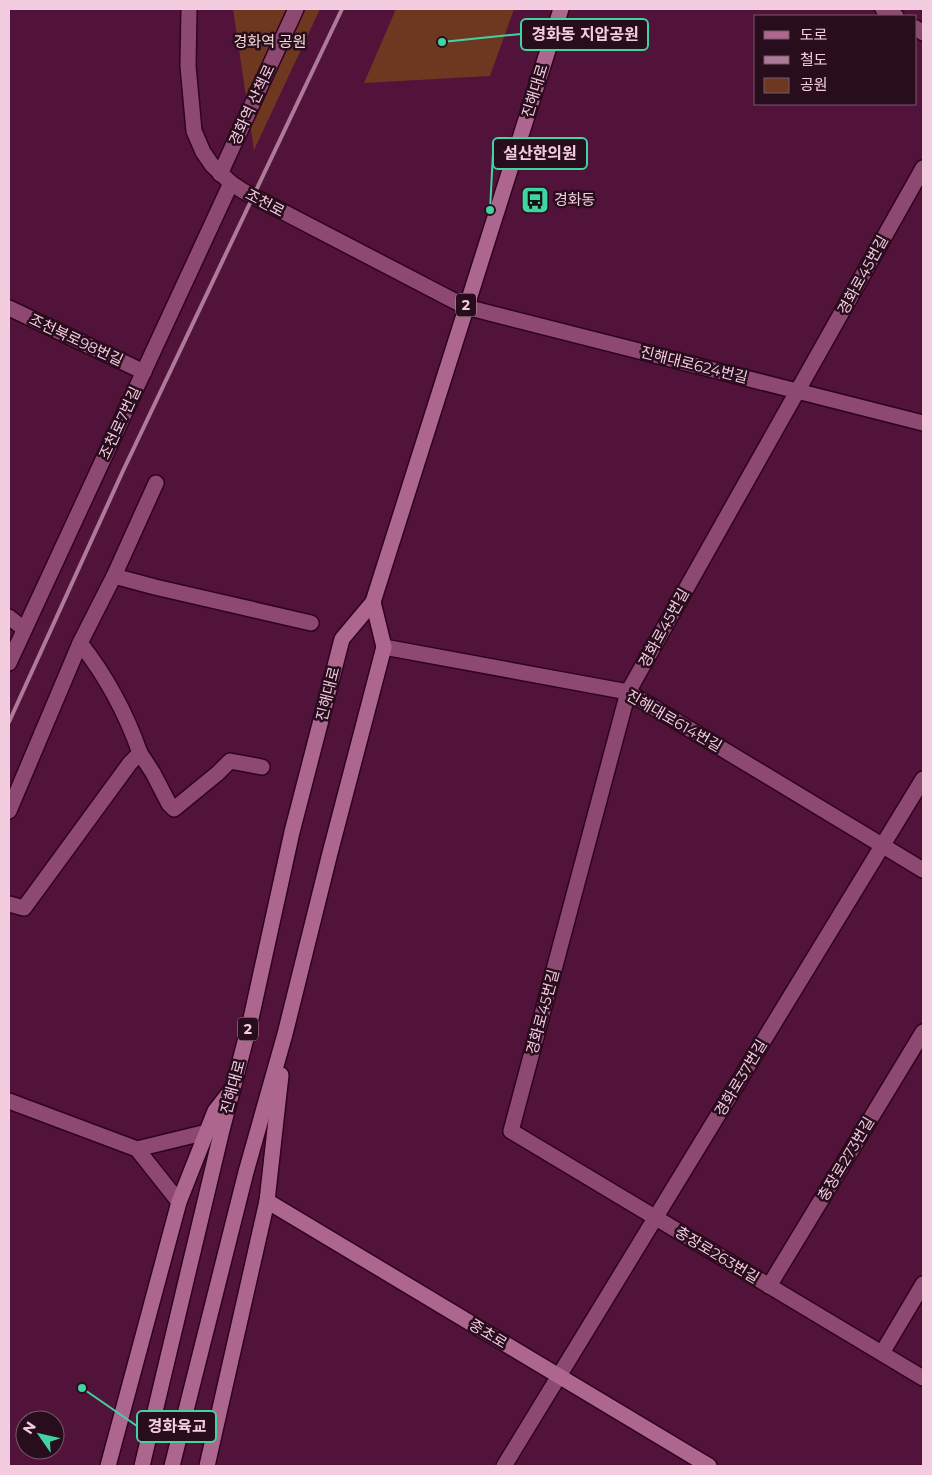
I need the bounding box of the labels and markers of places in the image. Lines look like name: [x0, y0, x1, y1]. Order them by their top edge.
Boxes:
callout: 경화동 지압공원: [521, 19, 648, 50]
callout: 설산한의원: [493, 138, 587, 169]
bus stop icon: 경화동: [520, 185, 550, 215]
place label: 경화동: [554, 190, 595, 209]
callout: 경화육교: [137, 1411, 216, 1442]

